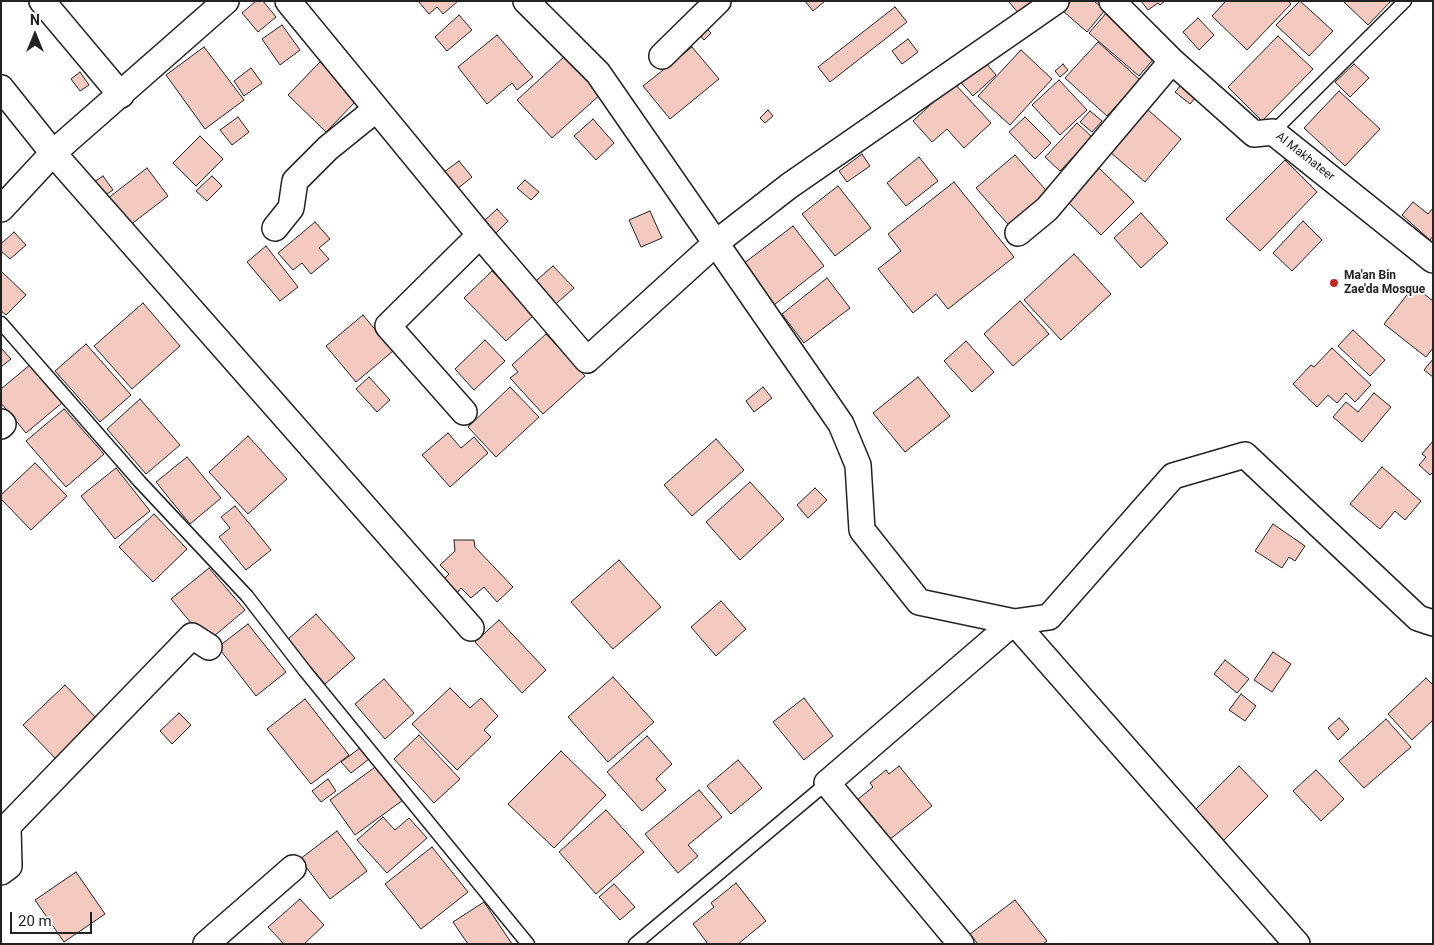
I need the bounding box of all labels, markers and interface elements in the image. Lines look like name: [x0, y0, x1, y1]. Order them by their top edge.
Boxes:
north arrow: [10, 10, 60, 60]
text: N: [30, 12, 40, 28]
street label: Al Makhateer: [1273, 130, 1337, 184]
place label: Ma'an Bin Zae'da Mosque: [1344, 269, 1425, 297]
marker: Ma'an Bin Zae'da Mosque: [1328, 277, 1340, 289]
scale bar: [12, 902, 95, 934]
text: 20 m: [18, 912, 52, 930]

